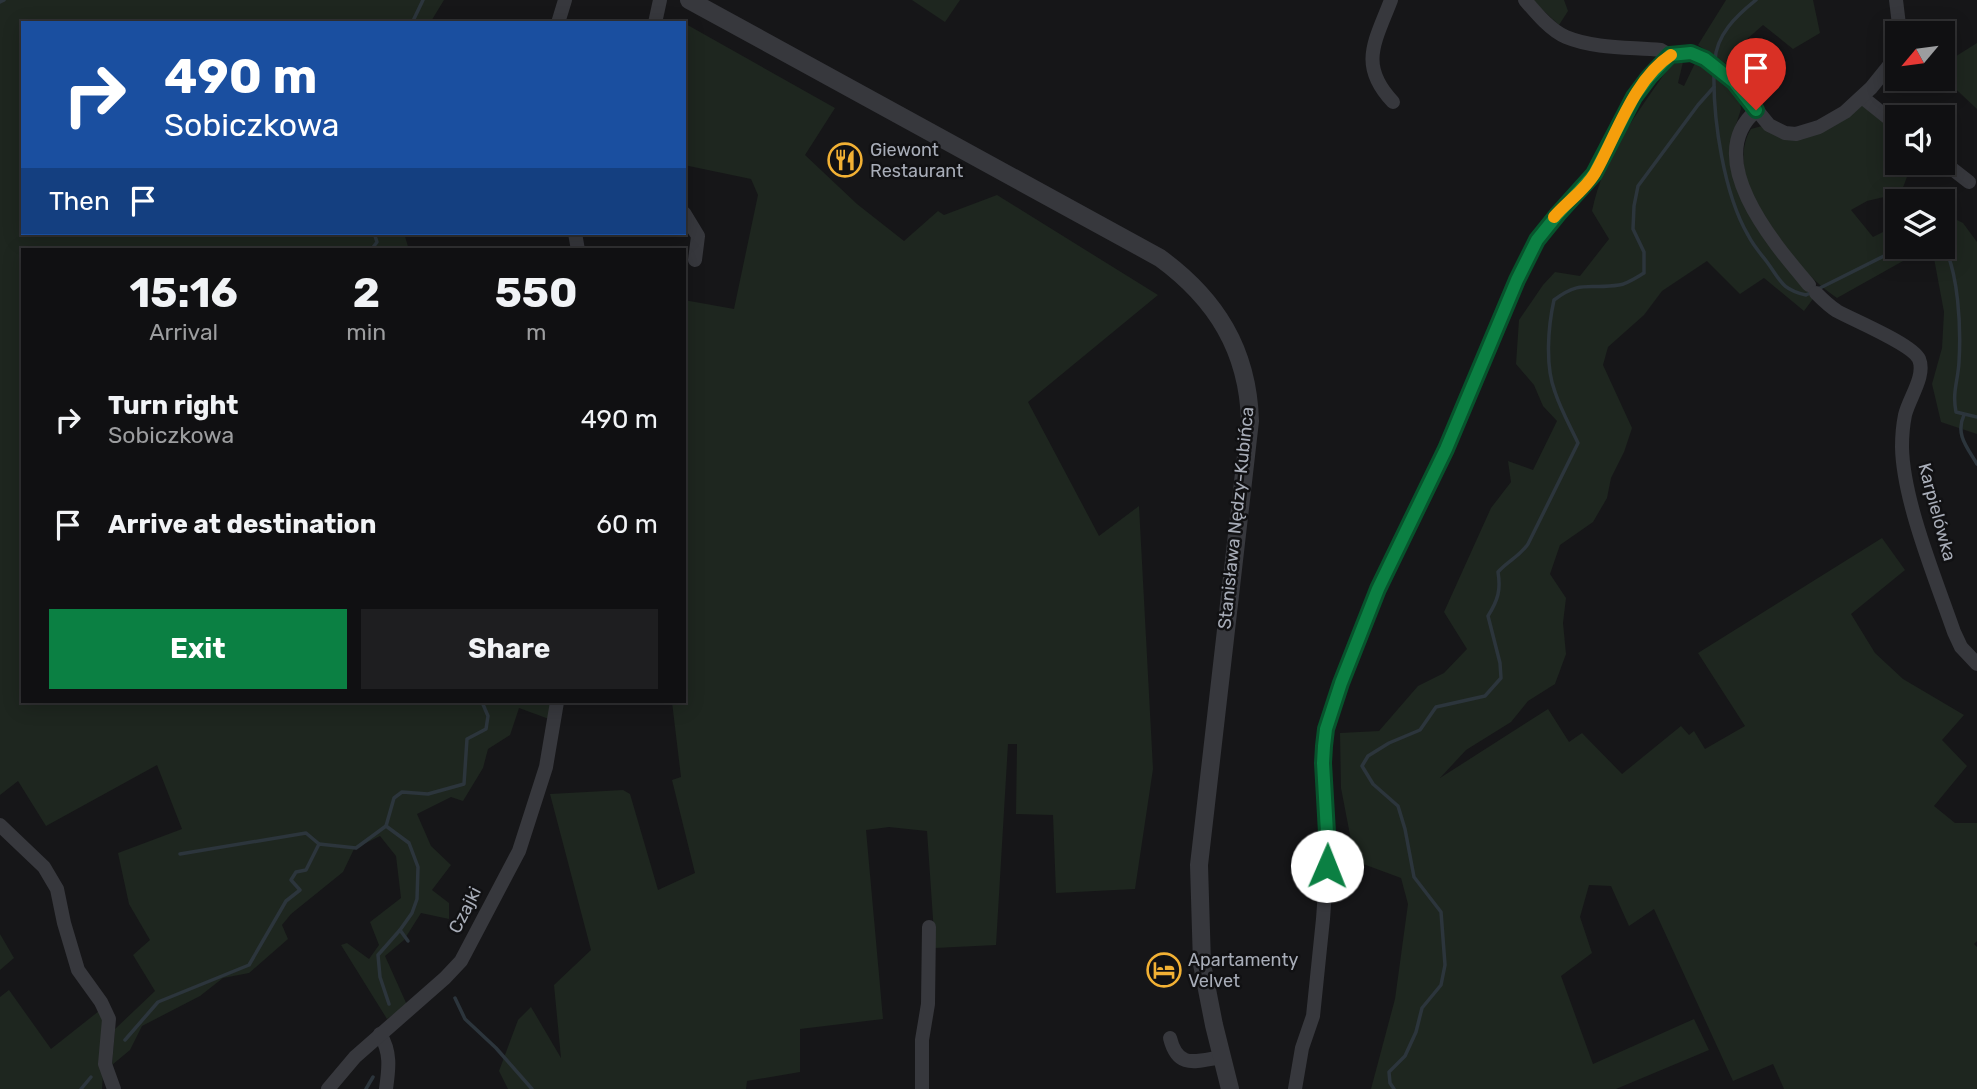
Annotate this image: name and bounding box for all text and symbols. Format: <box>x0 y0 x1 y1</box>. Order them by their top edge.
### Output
north arrow <box>1885 21 1955 91</box>
map controls <box>1885 21 1955 259</box>
pin <box>1726 38 1786 110</box>
text: 490 m <box>164 47 317 105</box>
icon: right <box>49 49 140 140</box>
icon: arrive <box>1737 49 1775 87</box>
button: sound <box>1885 105 1955 175</box>
text: Sobiczkowa <box>164 106 340 144</box>
place label: Giewont Restaurant <box>870 139 963 182</box>
restaurant icon: Giewont Restaurant <box>826 141 864 179</box>
icon: arrive <box>124 182 162 220</box>
text: Then <box>49 186 110 217</box>
button: layers <box>1885 189 1955 259</box>
text: 15:16 <box>129 268 238 318</box>
text: 2 <box>353 268 380 318</box>
text: 550 <box>495 268 578 318</box>
text: Arrival <box>149 318 218 346</box>
text: min <box>346 318 386 346</box>
text: m <box>526 318 546 346</box>
text: Turn right <box>108 390 238 421</box>
icon: right <box>49 401 87 439</box>
text: 490 m <box>581 404 658 435</box>
street label: Stanisława Nędzy-Kubińca <box>1213 406 1259 630</box>
text: Sobiczkowa <box>108 421 234 449</box>
street label: Karpielówka <box>1913 461 1961 563</box>
icon: arrive <box>49 506 87 544</box>
text: Arrive at destination <box>108 509 376 540</box>
text: 60 m <box>596 509 658 540</box>
button: Exit <box>49 609 347 689</box>
button: Share <box>361 609 658 689</box>
position arrow <box>1290 829 1364 903</box>
street label: Czajki <box>444 883 486 937</box>
place label: Apartamenty Velvet <box>1188 949 1298 992</box>
hotel icon: Apartamenty Velvet <box>1145 951 1183 989</box>

